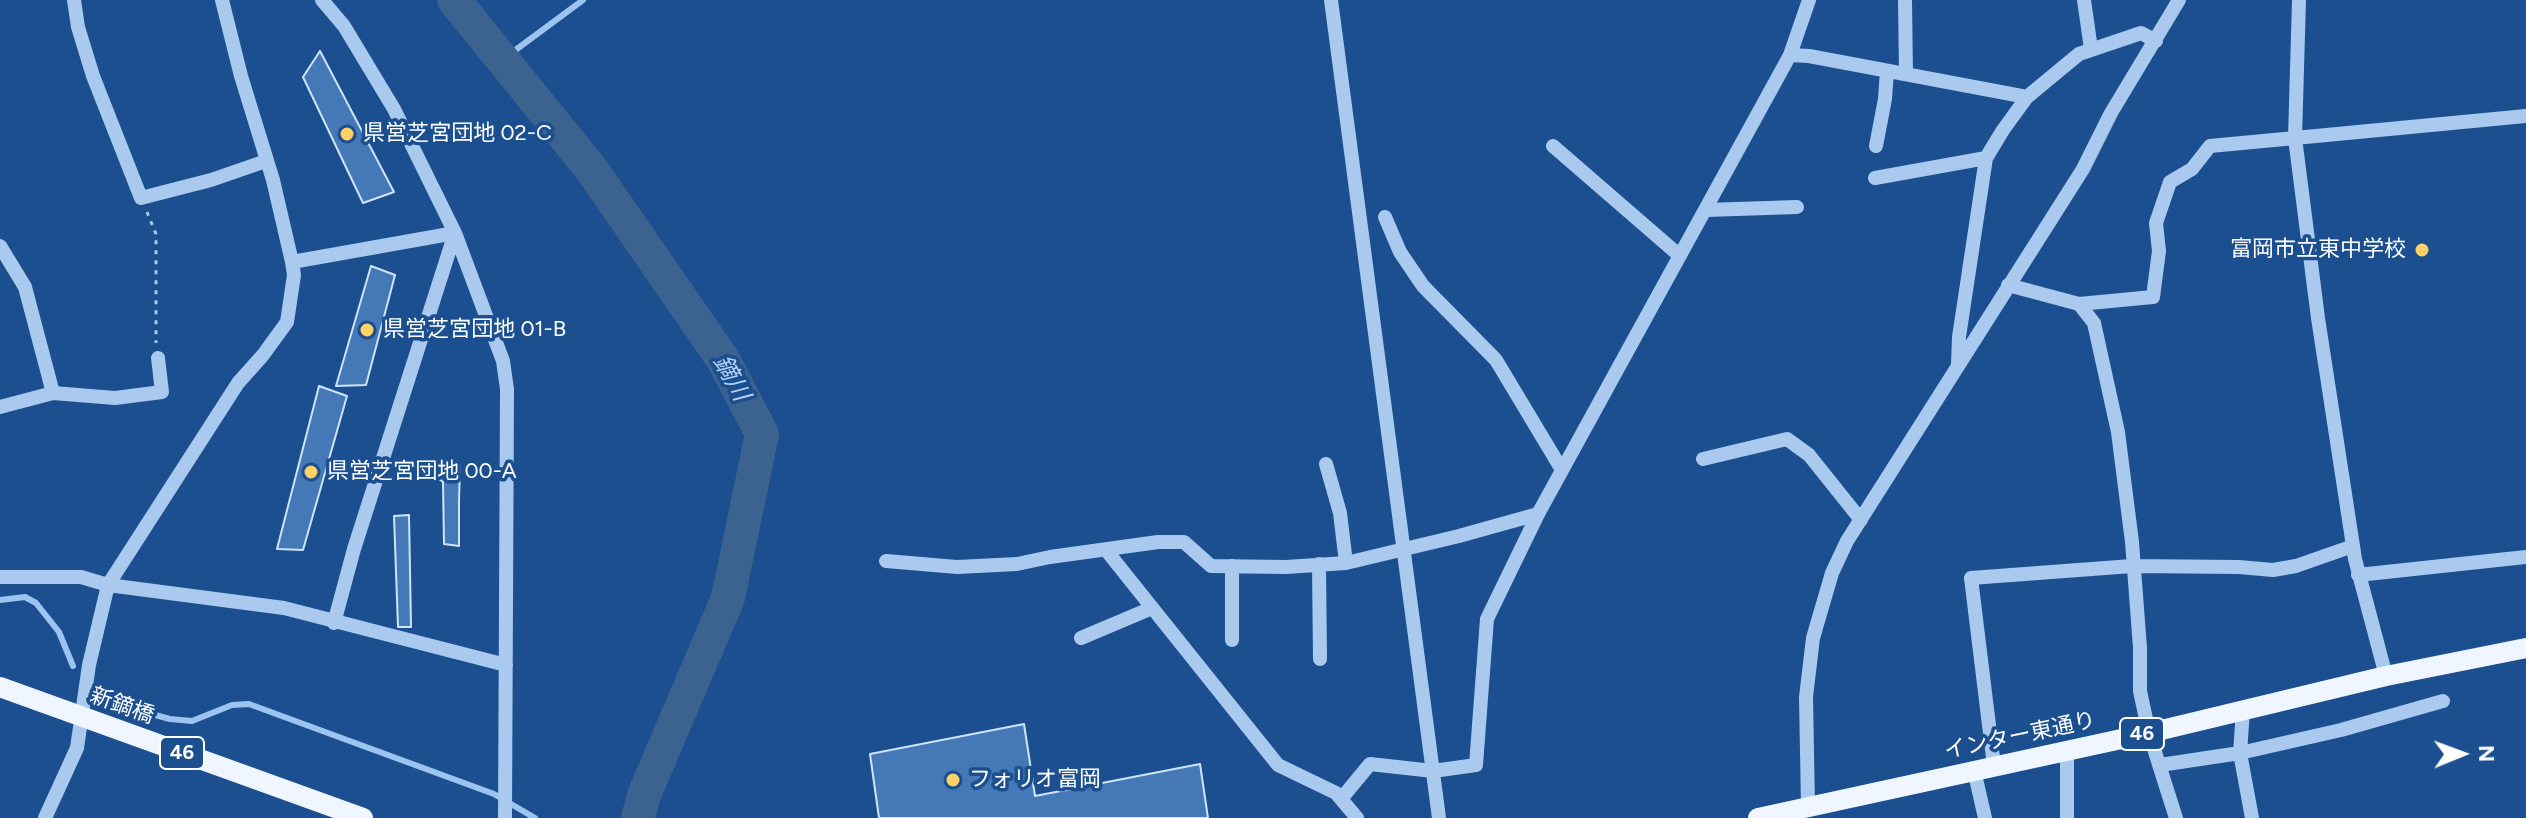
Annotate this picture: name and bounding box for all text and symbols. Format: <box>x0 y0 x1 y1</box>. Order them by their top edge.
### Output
place label: 県営芝宮団地 02-C <box>363 121 552 147</box>
marker: 県営芝宮団地 02-C <box>338 125 356 143</box>
place label: 富岡市立東中学校 <box>2230 237 2406 263</box>
marker: 富岡市立東中学校 <box>2413 241 2431 259</box>
place label: 県営芝宮団地 01-B <box>383 317 566 343</box>
marker: 県営芝宮団地 01-B <box>358 321 376 339</box>
water label: 鏑川 <box>707 350 755 406</box>
place label: 県営芝宮団地 00-A <box>327 459 517 485</box>
marker: 県営芝宮団地 00-A <box>302 463 320 481</box>
street label: 新鏑橋 <box>86 682 158 730</box>
street label: インター東通り <box>1942 707 2098 765</box>
north arrow <box>2422 714 2502 794</box>
road number: 46 <box>2120 718 2164 750</box>
road number: 46 <box>160 737 204 769</box>
text: N <box>2473 745 2500 762</box>
place label: フォリオ富岡 <box>969 767 1101 793</box>
marker: フォリオ富岡 <box>944 771 962 789</box>

